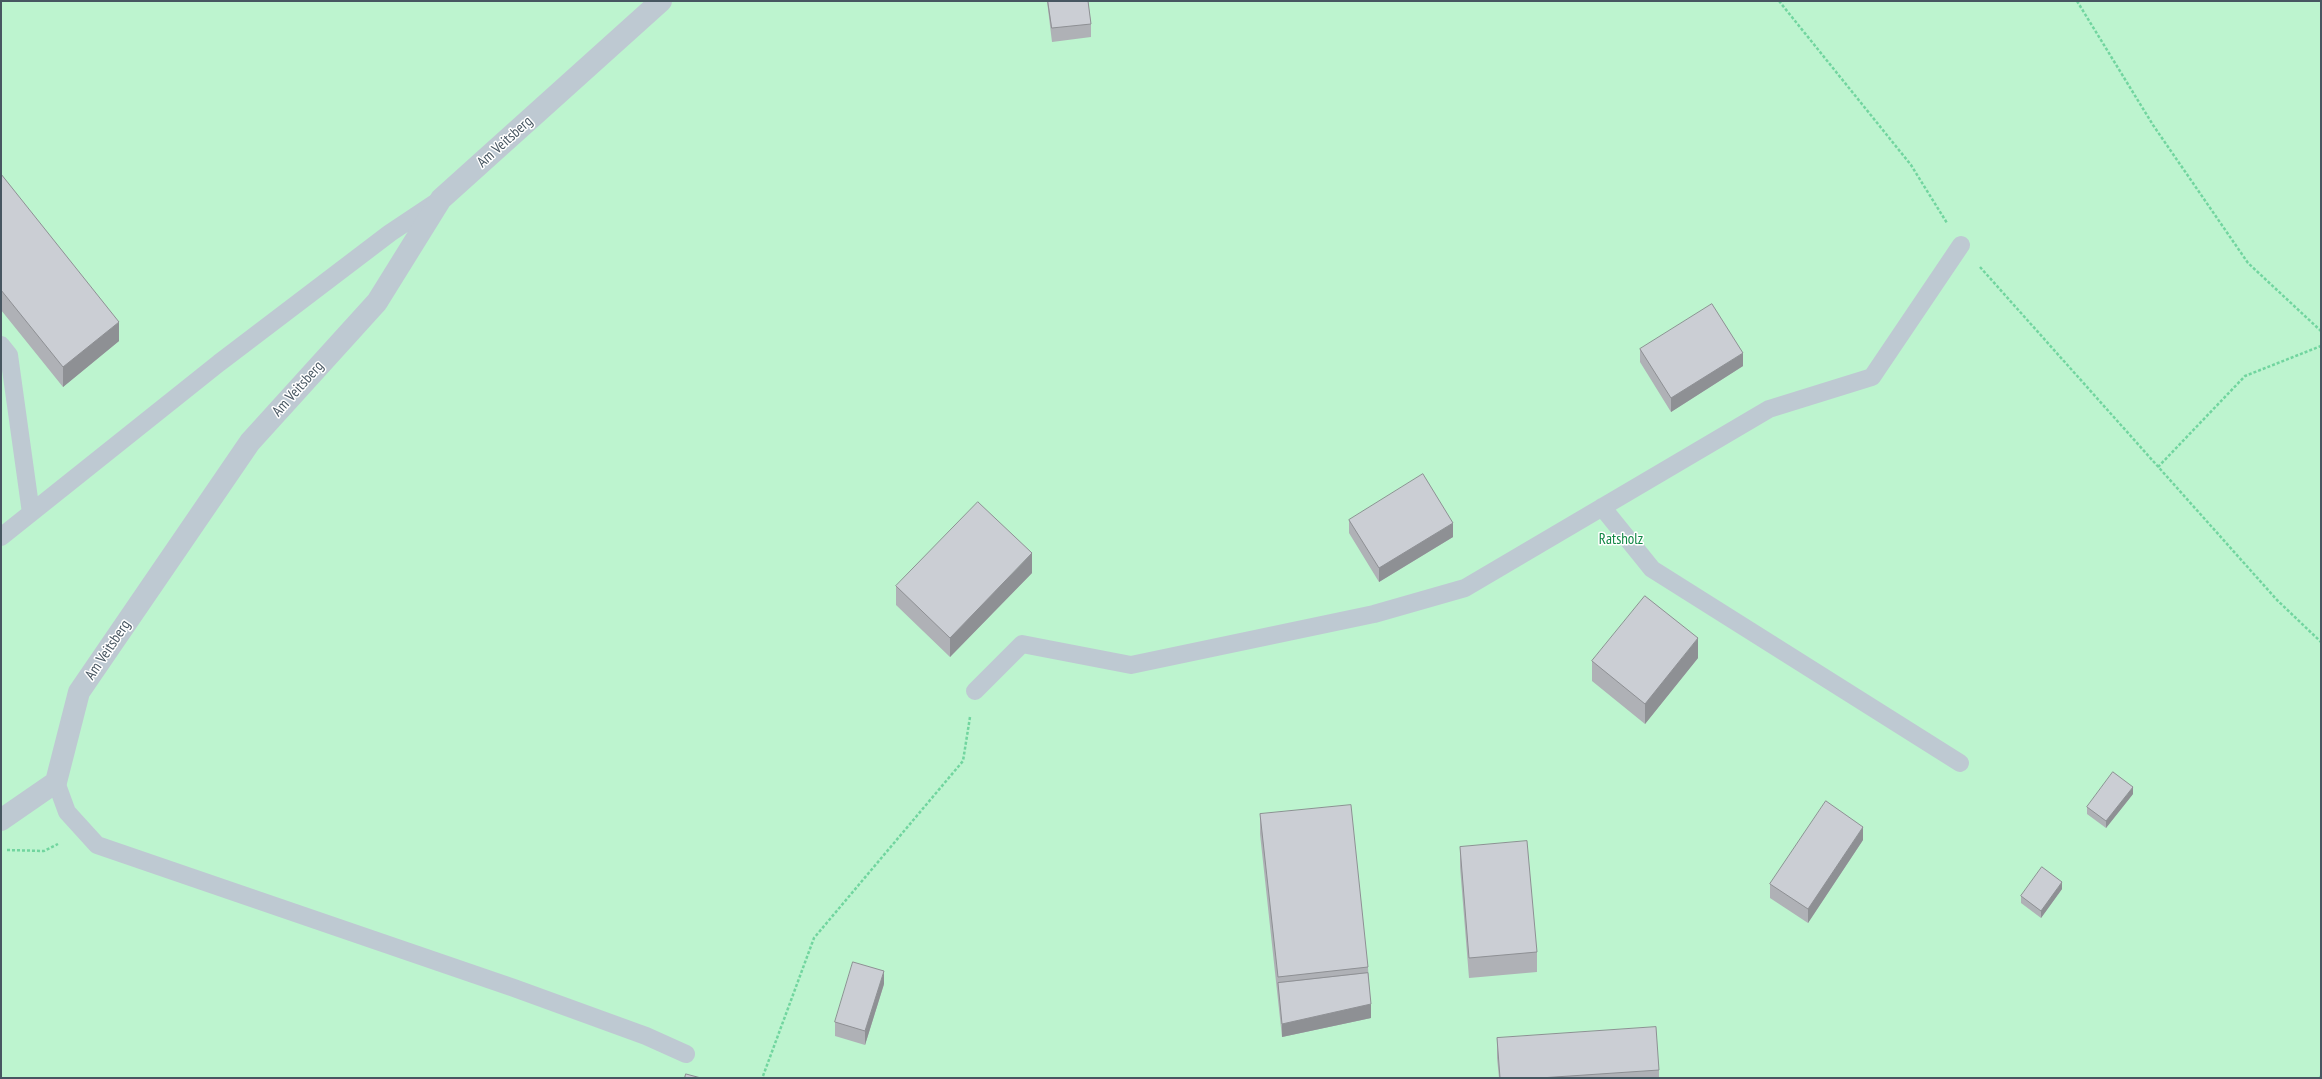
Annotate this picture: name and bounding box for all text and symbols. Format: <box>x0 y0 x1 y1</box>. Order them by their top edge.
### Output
street label: Am Veitsberg <box>474 112 536 172</box>
street label: Am Veitsberg <box>268 358 328 420</box>
park label: Ratsholz <box>1599 531 1643 549</box>
street label: Am Veitsberg <box>81 617 135 683</box>

